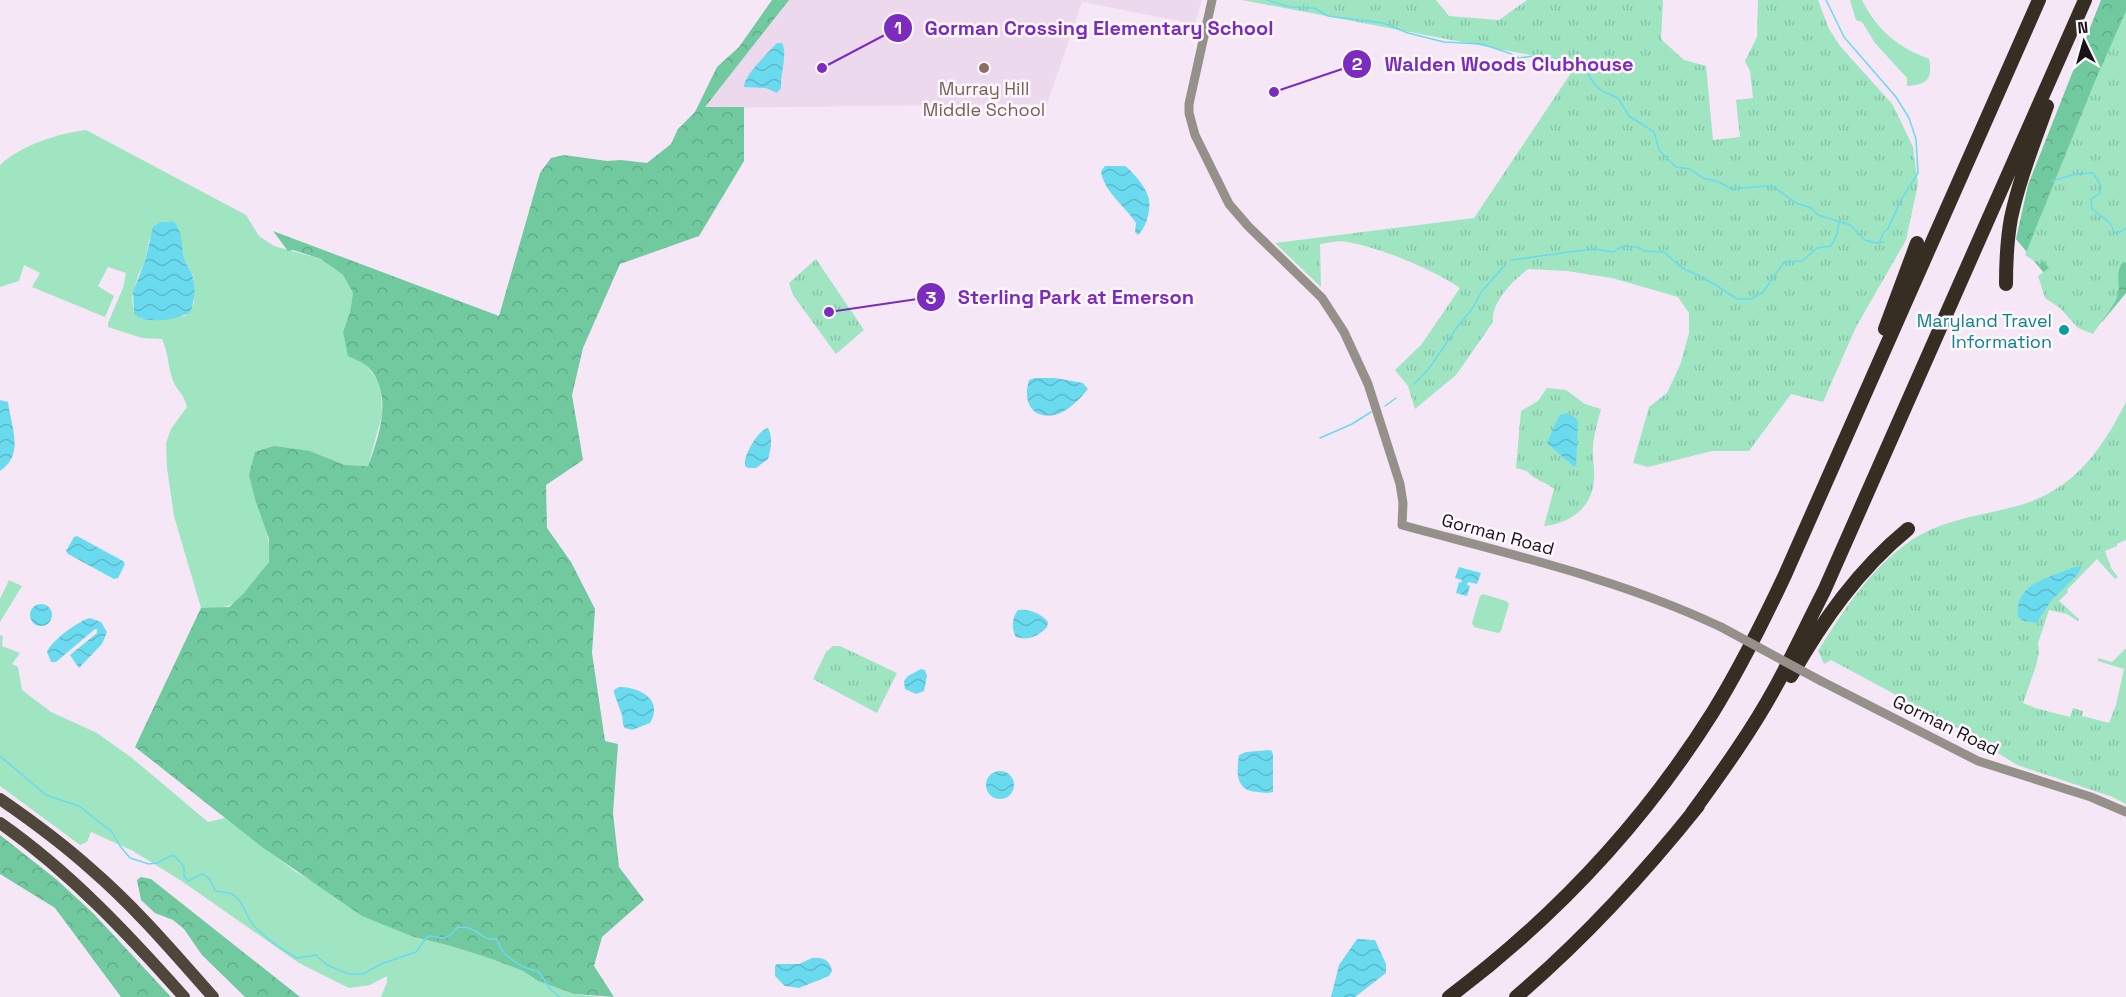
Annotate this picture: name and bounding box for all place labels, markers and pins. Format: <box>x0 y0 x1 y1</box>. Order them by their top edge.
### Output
callout: Gorman Crossing Elementary School <box>883 9 1286 47</box>
callout: Walden Woods Clubhouse <box>1342 45 1646 83</box>
marker: Murray Hill Middle School <box>977 61 991 75</box>
place label: Murray Hill Middle School <box>923 77 1045 121</box>
callout: Sterling Park at Emerson <box>916 278 1206 316</box>
place label: Maryland Travel Information <box>1917 309 2052 353</box>
marker: Maryland Travel Information <box>2057 323 2071 337</box>

